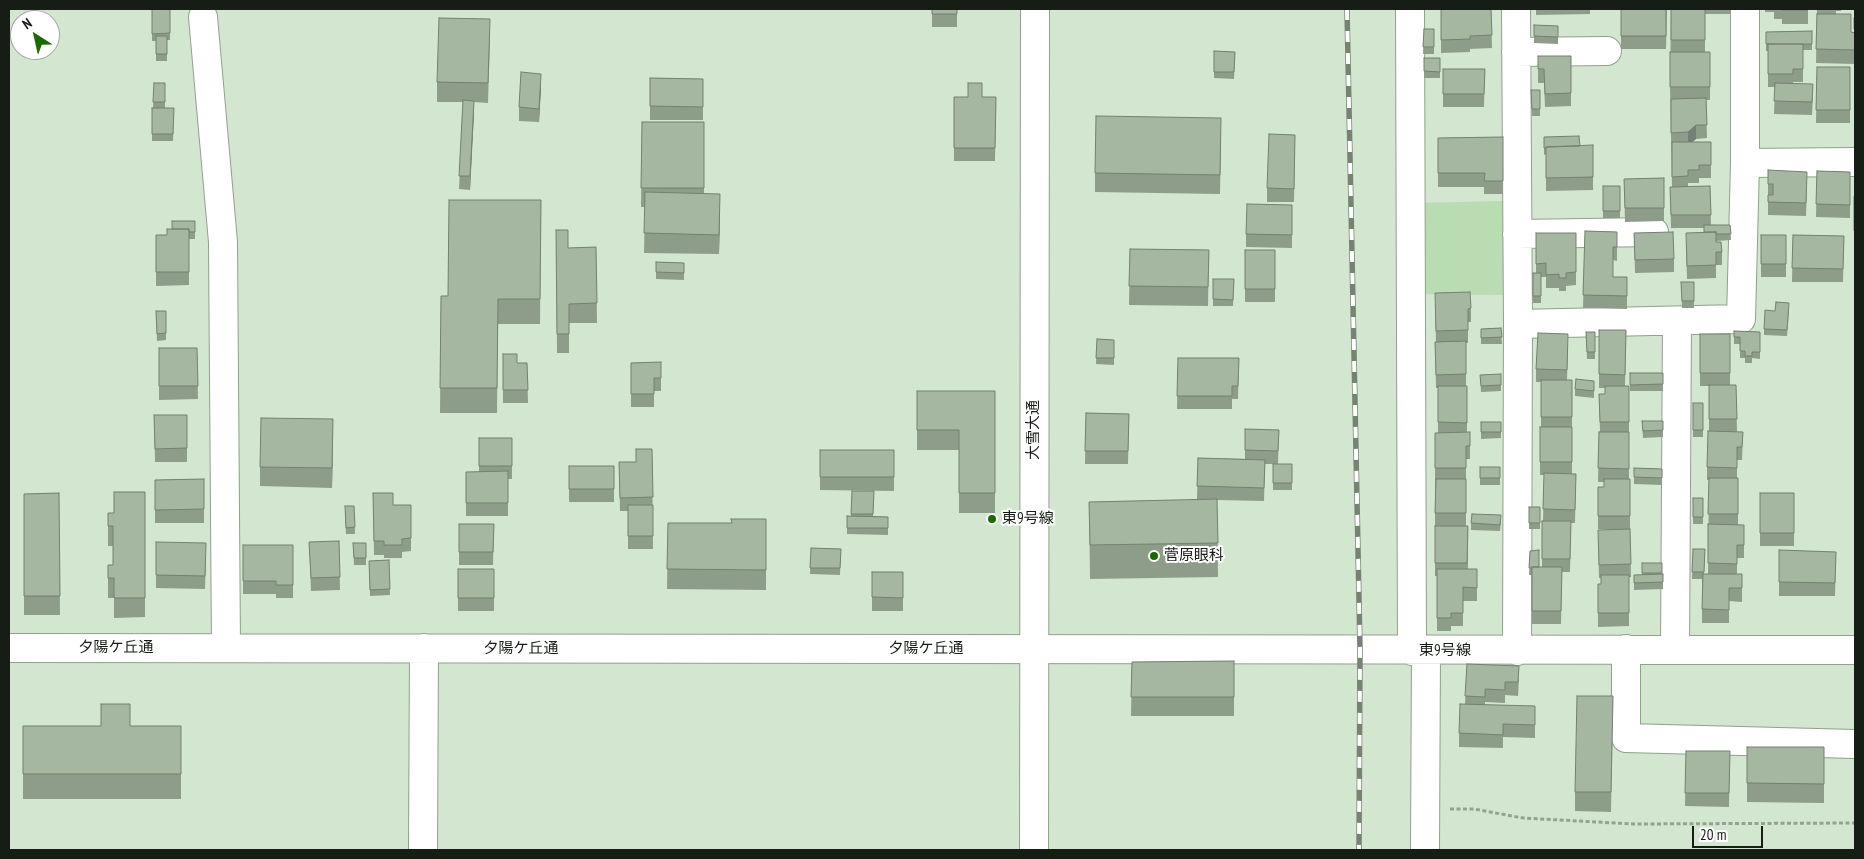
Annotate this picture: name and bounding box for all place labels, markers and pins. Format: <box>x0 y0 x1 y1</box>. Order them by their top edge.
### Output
place label: 東9号線 <box>1002 510 1054 528</box>
marker: 東9号線 <box>986 513 998 525</box>
place label: 菅原眼科 <box>1164 547 1224 565</box>
marker: 菅原眼科 <box>1148 550 1160 562</box>

